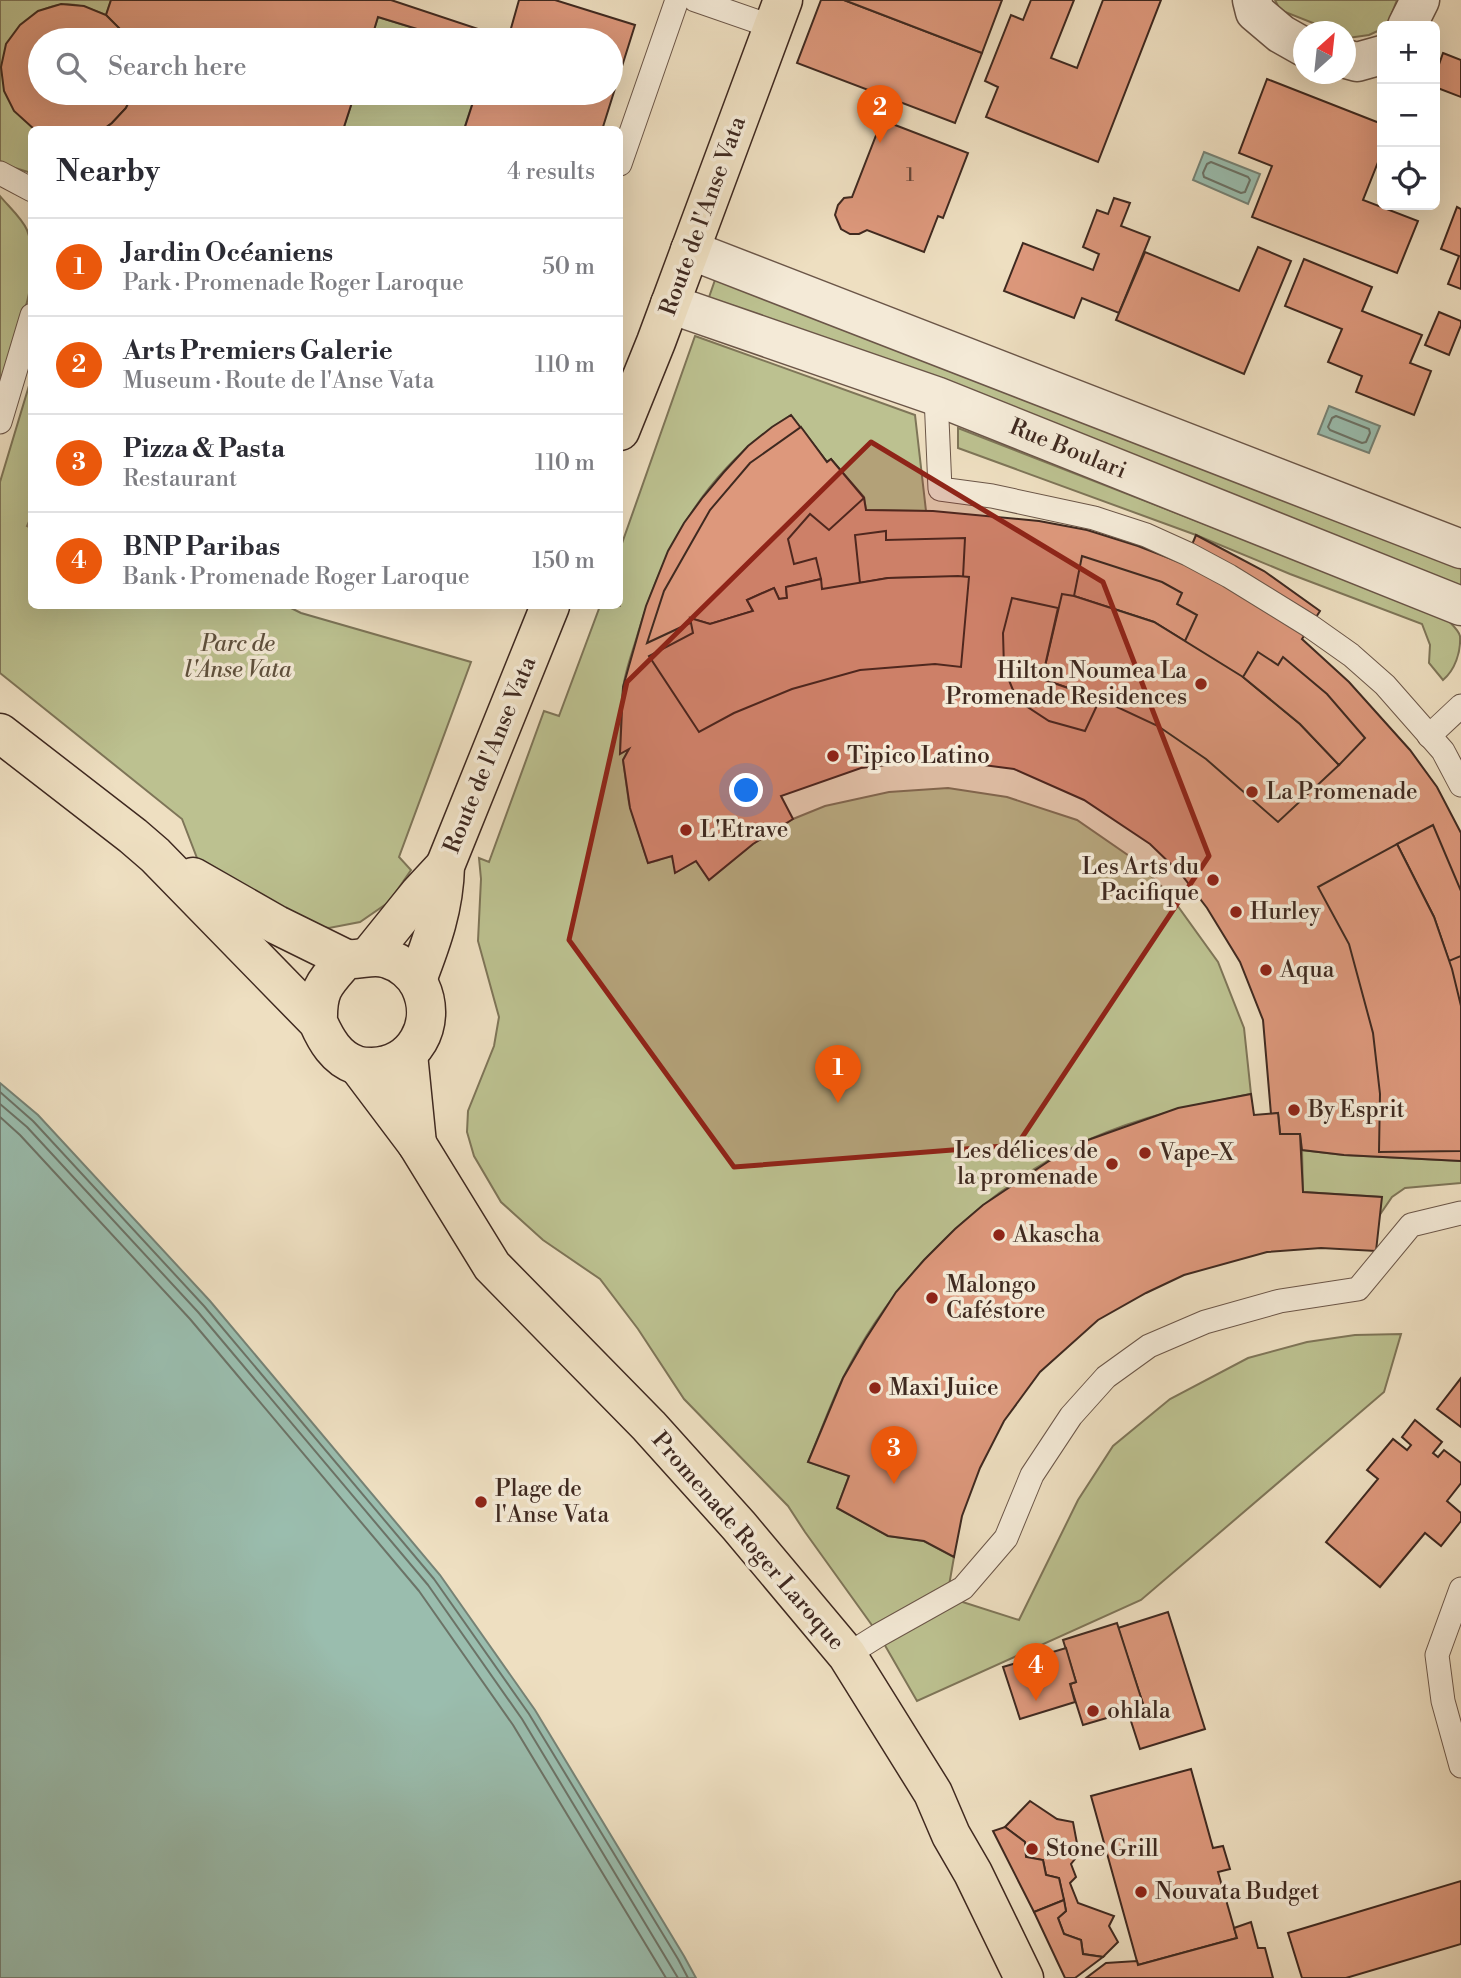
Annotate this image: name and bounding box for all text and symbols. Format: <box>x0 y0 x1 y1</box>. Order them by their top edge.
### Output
north arrow <box>1293 21 1356 84</box>
map controls <box>1377 21 1440 210</box>
button: + <box>1377 21 1440 84</box>
search box <box>28 28 623 105</box>
icon: search <box>52 48 90 86</box>
text: Search here <box>108 51 247 83</box>
button: − <box>1377 84 1440 147</box>
pin: 2 <box>857 85 903 143</box>
street label: Route de l'Anse Vata <box>654 112 752 319</box>
button: locate <box>1377 147 1440 210</box>
text: Nearby <box>56 153 160 191</box>
text: 4 results <box>507 158 595 186</box>
house number: 1 <box>906 163 914 187</box>
text: Jardin Océaniens <box>123 237 333 269</box>
text: 1 <box>73 253 85 281</box>
text: 50 m <box>542 253 595 281</box>
text: Park · Promenade Roger Laroque <box>123 269 464 297</box>
text: Arts Premiers Galerie <box>123 335 393 367</box>
text: 2 <box>72 351 86 379</box>
text: 110 m <box>535 351 595 379</box>
text: Museum · Route de l'Anse Vata <box>123 367 434 395</box>
street label: Rue Boulari <box>1005 413 1131 485</box>
text: Pizza & Pasta <box>123 433 285 465</box>
text: 3 <box>72 449 86 477</box>
text: 110 m <box>535 449 595 477</box>
text: Restaurant <box>123 465 237 493</box>
text: BNP Paribas <box>123 531 280 563</box>
text: 4 <box>71 547 87 575</box>
text: 150 m <box>532 547 595 575</box>
text: Bank · Promenade Roger Laroque <box>123 563 470 591</box>
park label: Parc de l'Anse Vata <box>185 630 292 684</box>
street label: Route de l'Anse Vata <box>438 652 542 857</box>
place label: Hilton Noumea La Promenade Residences <box>945 657 1187 711</box>
marker: Hilton Noumea La Promenade Residences <box>1193 676 1209 692</box>
place label: Tipico Latino <box>847 742 990 770</box>
marker: Tipico Latino <box>825 748 841 764</box>
your location <box>729 773 763 807</box>
place label: La Promenade <box>1266 778 1418 806</box>
marker: La Promenade <box>1244 784 1260 800</box>
place label: L'Etrave <box>700 816 788 844</box>
marker: L'Etrave <box>678 822 694 838</box>
place label: Les Arts du Pacifique <box>1082 853 1199 907</box>
marker: Les Arts du Pacifique <box>1205 872 1221 888</box>
place label: Hurley <box>1250 898 1321 926</box>
marker: Hurley <box>1228 904 1244 920</box>
place label: Aqua <box>1279 956 1335 984</box>
marker: Aqua <box>1258 962 1274 978</box>
pin: 1 <box>815 1045 861 1103</box>
place label: By Esprit <box>1307 1096 1405 1124</box>
marker: By Esprit <box>1286 1102 1302 1118</box>
place label: Les délices de la promenade <box>955 1137 1098 1191</box>
place label: Vape-X <box>1158 1139 1235 1167</box>
marker: Vape-X <box>1137 1145 1153 1161</box>
marker: Les délices de la promenade <box>1104 1156 1120 1172</box>
place label: Akascha <box>1012 1221 1100 1249</box>
marker: Akascha <box>991 1227 1007 1243</box>
place label: Malongo Caféstore <box>946 1271 1045 1325</box>
marker: Malongo Caféstore <box>924 1290 940 1306</box>
place label: Maxi Juice <box>889 1374 999 1402</box>
marker: Maxi Juice <box>867 1380 883 1396</box>
street label: Promenade Roger Laroque <box>646 1426 850 1656</box>
pin: 3 <box>871 1426 917 1484</box>
place label: Plage de l'Anse Vata <box>495 1475 610 1529</box>
marker: Plage de l'Anse Vata <box>473 1494 489 1510</box>
pin: 4 <box>1013 1643 1059 1701</box>
place label: ohlala <box>1107 1697 1171 1725</box>
marker: ohlala <box>1085 1703 1101 1719</box>
place label: Stone Grill <box>1046 1835 1159 1863</box>
marker: Stone Grill <box>1024 1841 1040 1857</box>
place label: Nouvata Budget <box>1155 1878 1320 1906</box>
marker: Nouvata Budget <box>1133 1884 1149 1900</box>

